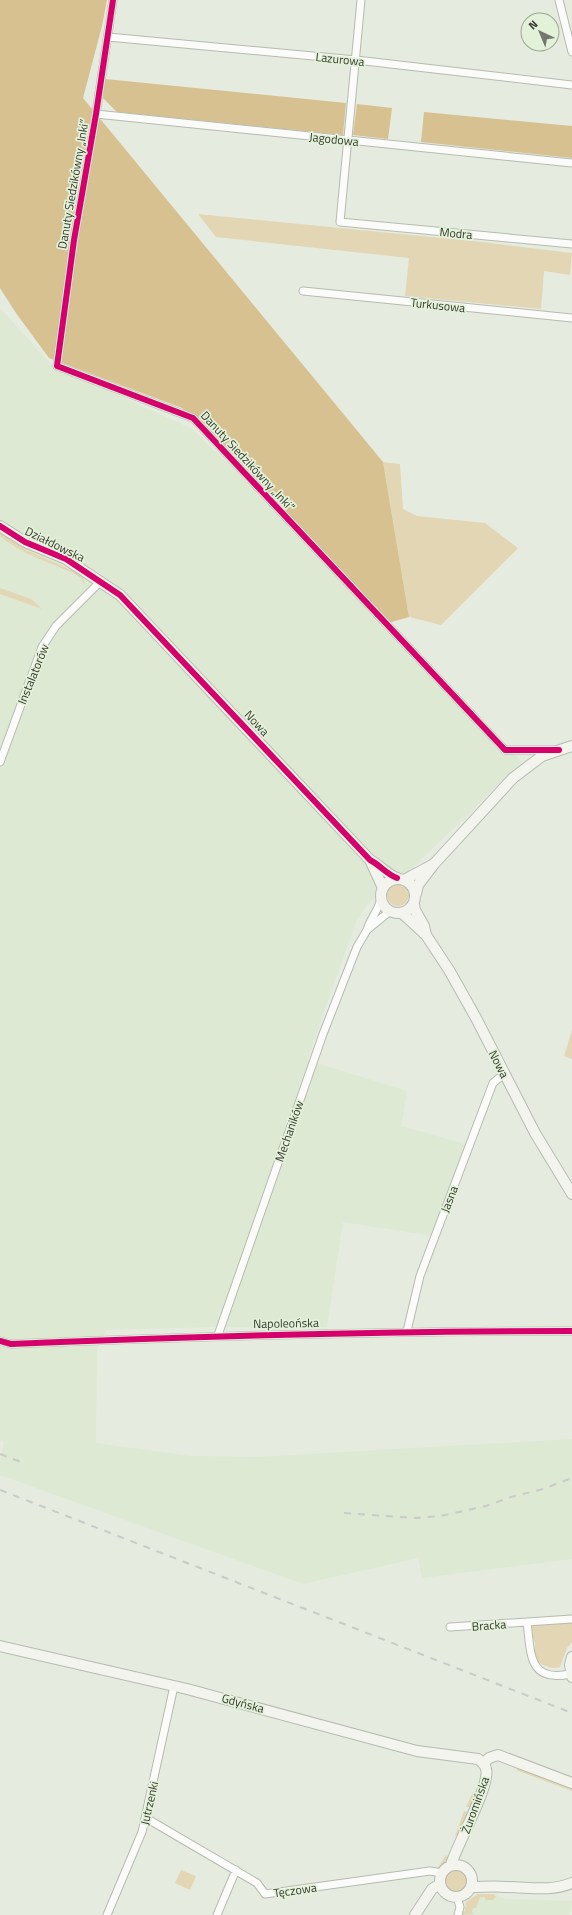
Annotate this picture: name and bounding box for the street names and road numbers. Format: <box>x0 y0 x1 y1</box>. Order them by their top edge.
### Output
street label: Lazurowa <box>315 47 365 71</box>
street label: Danuty Siedzikówny „Inki” <box>52 117 94 250</box>
street label: Jagodowa <box>308 127 360 151</box>
street label: Modra <box>439 222 473 244</box>
street label: Turkusowa <box>410 293 466 317</box>
street label: Danuty Siedzikówny „Inki” <box>196 407 300 516</box>
street label: Działdowska <box>22 521 88 567</box>
street label: Instalatorów <box>12 641 54 707</box>
street label: Nowa <box>240 706 274 740</box>
street label: Nowa <box>484 1047 514 1081</box>
street label: Mechaników <box>270 1098 308 1164</box>
street label: Jasna <box>435 1183 463 1215</box>
street label: Napoleońska <box>253 1313 319 1333</box>
street label: Bracka <box>471 1614 507 1636</box>
street label: Gdyńska <box>220 1688 266 1718</box>
street label: Żuromińska <box>456 1774 494 1836</box>
street label: Jutrzenki <box>135 1779 163 1827</box>
street label: Tęczowa <box>272 1878 318 1902</box>

